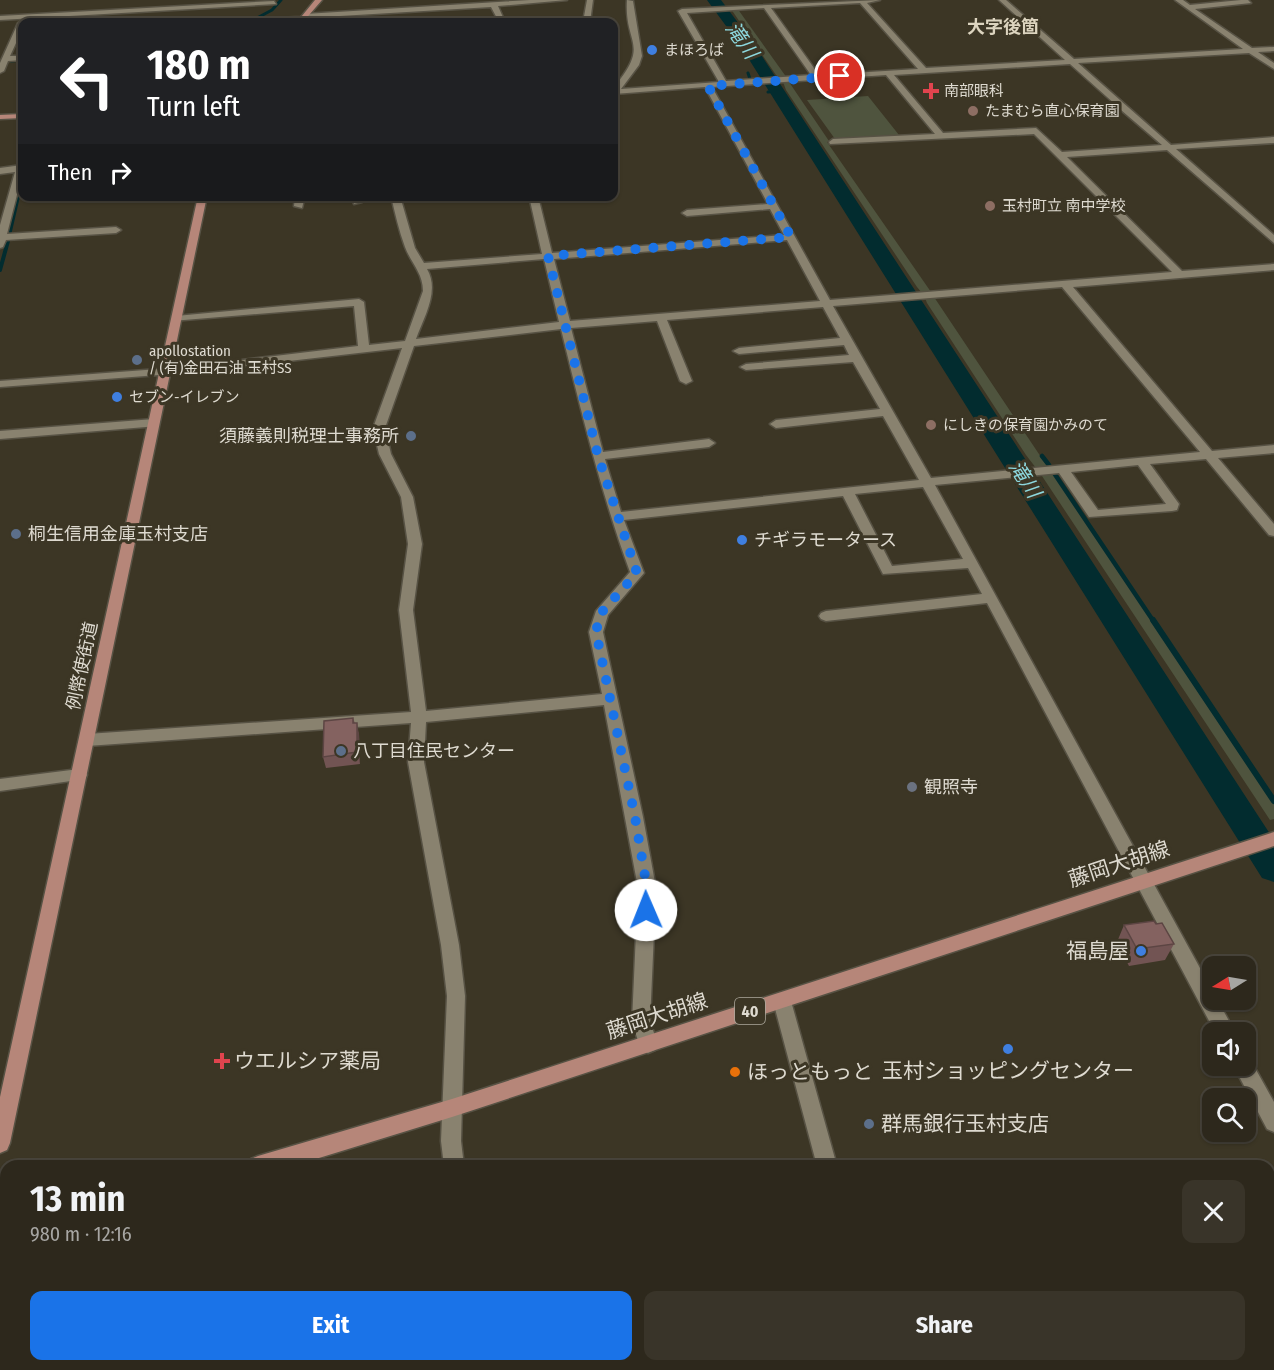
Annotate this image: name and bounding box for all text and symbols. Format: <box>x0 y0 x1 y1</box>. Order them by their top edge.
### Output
district label: 大字後箇 <box>967 16 1039 38</box>
water label: 滝川 <box>721 17 764 65</box>
text: 180 m <box>147 40 251 90</box>
place label: まほろば <box>664 41 724 59</box>
icon: left <box>48 42 126 120</box>
marker: まほろば <box>645 43 659 57</box>
pin <box>814 50 865 101</box>
icon: arrive <box>823 59 856 92</box>
marker: 南部眼科 <box>922 82 940 100</box>
place label: 南部眼科 <box>944 82 1004 100</box>
text: Turn left <box>147 91 240 123</box>
place label: たまむら直心保育園 <box>985 102 1120 120</box>
marker: たまむら直心保育園 <box>966 104 980 118</box>
icon: right <box>104 156 137 189</box>
text: Then <box>48 159 92 186</box>
place label: 玉村町立 南中学校 <box>1002 197 1126 215</box>
marker: 玉村町立 南中学校 <box>983 199 997 213</box>
place label: apollostation / (有)金田石油 玉村SS <box>149 342 292 377</box>
marker: apollostation / (有)金田石油 玉村SS <box>130 353 144 367</box>
place label: セブン-イレブン <box>129 388 240 406</box>
marker: セブン-イレブン <box>110 390 124 404</box>
place label: にしきの保育園かみのて <box>943 416 1108 434</box>
marker: にしきの保育園かみのて <box>924 418 938 432</box>
place label: 須藤義則税理士事務所 <box>219 425 399 447</box>
marker: 須藤義則税理士事務所 <box>404 429 418 443</box>
water label: 滝川 <box>1004 456 1047 504</box>
place label: 桐生信用金庫玉村支店 <box>28 523 208 545</box>
marker: 桐生信用金庫玉村支店 <box>9 527 23 541</box>
place label: チギラモータース <box>754 529 897 551</box>
marker: チギラモータース <box>735 533 749 547</box>
street label: 例幣使街道 <box>62 620 102 712</box>
place label: 八丁目住民センター <box>353 740 515 762</box>
marker: 八丁目住民センター <box>334 744 348 758</box>
place label: 観照寺 <box>924 776 978 798</box>
marker: 観照寺 <box>905 780 919 794</box>
street label: 藤岡大胡線 <box>1065 835 1173 893</box>
position arrow <box>614 878 678 942</box>
place label: 福島屋 <box>1066 938 1129 964</box>
marker: 福島屋 <box>1134 944 1148 958</box>
north arrow <box>1202 956 1256 1010</box>
map controls <box>1202 956 1256 1142</box>
street label: 藤岡大胡線 <box>603 987 711 1045</box>
road number: 40 <box>735 998 765 1024</box>
button: sound <box>1202 1022 1256 1076</box>
marker: 玉村ショッピングセンター <box>1001 1042 1015 1056</box>
place label: ウエルシア薬局 <box>234 1048 381 1074</box>
marker: ウエルシア薬局 <box>215 1054 229 1068</box>
place label: 玉村ショッピングセンター <box>882 1058 1134 1084</box>
place label: ほっともっと <box>747 1059 873 1085</box>
marker: ほっともっと <box>728 1065 742 1079</box>
button: search <box>1202 1088 1256 1142</box>
place label: 群馬銀行玉村支店 <box>881 1111 1049 1137</box>
marker: 群馬銀行玉村支店 <box>862 1117 876 1131</box>
text: 13 min <box>30 1177 125 1221</box>
button: close <box>1182 1180 1245 1243</box>
text: 980 m · 12:16 <box>30 1222 132 1246</box>
button: Exit <box>30 1291 632 1360</box>
button: Share <box>644 1291 1245 1360</box>

